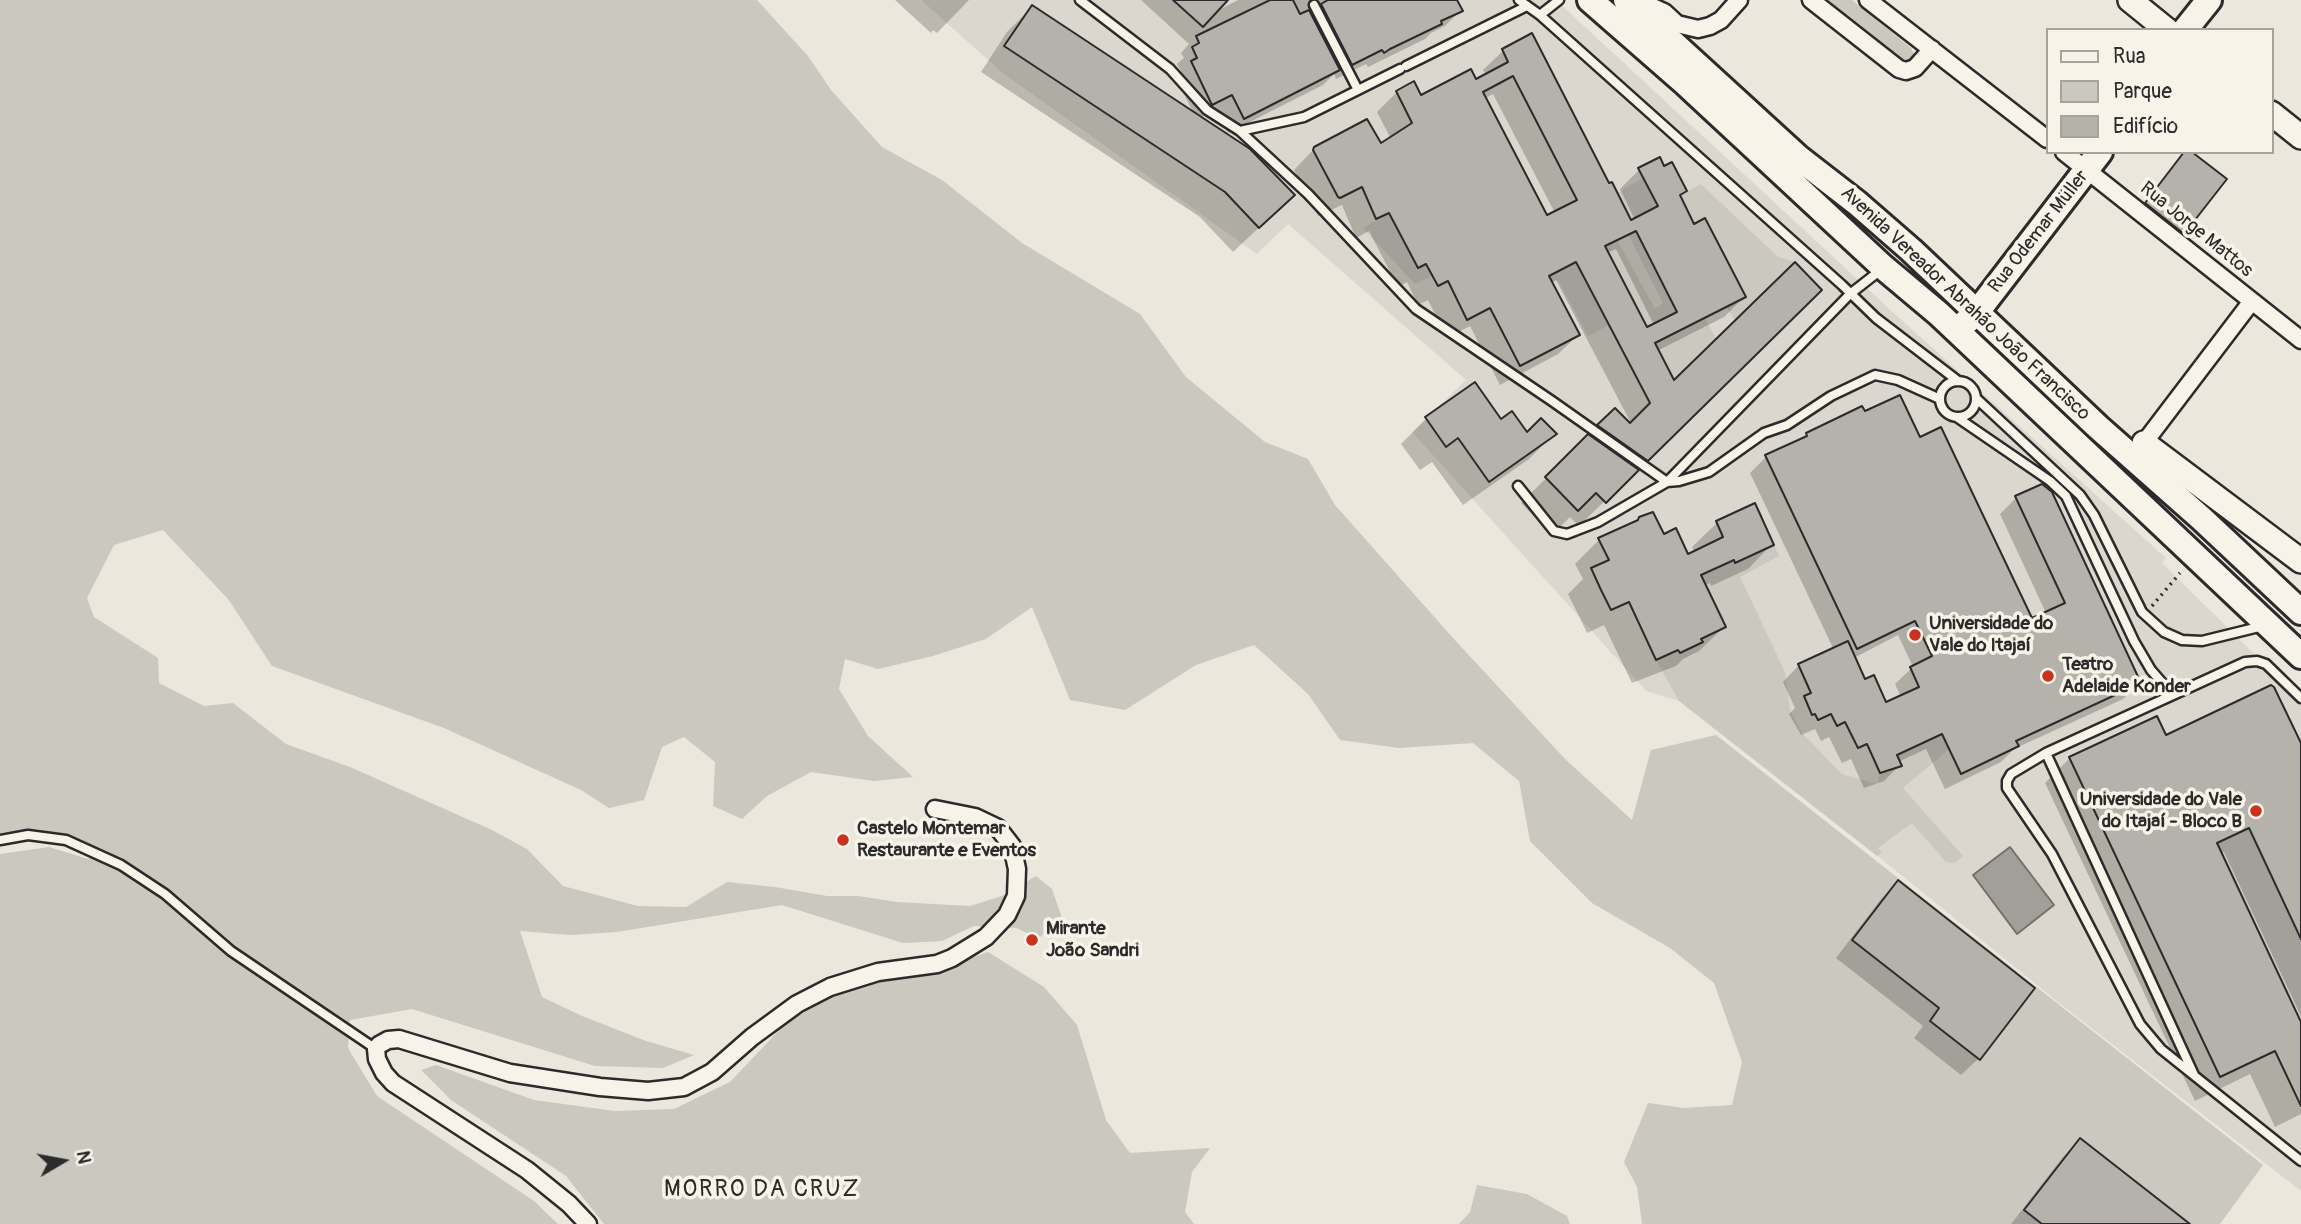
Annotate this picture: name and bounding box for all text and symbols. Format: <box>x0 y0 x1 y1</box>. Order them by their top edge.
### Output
legend <box>2046 28 2273 154</box>
text: Rua <box>2113 43 2146 70</box>
text: Parque <box>2113 78 2172 105</box>
text: Edifício <box>2113 113 2178 140</box>
street label: Rua Odemar Müller <box>1984 166 2094 298</box>
street label: Rua Jorge Mattos <box>2135 178 2257 282</box>
street label: Avenida Vereador Abrahão João Francisco <box>1835 182 2095 426</box>
place label: Universidade do Vale do Itajaí <box>1929 613 2053 657</box>
marker: Universidade do Vale do Itajaí <box>1907 627 1923 643</box>
place label: Teatro Adelaide Konder <box>2062 654 2191 698</box>
marker: Teatro Adelaide Konder <box>2040 668 2056 684</box>
place label: Universidade do Vale do Itajaí - Bloco B <box>2080 789 2242 833</box>
marker: Universidade do Vale do Itajaí - Bloco B <box>2248 803 2264 819</box>
place label: Castelo Montemar Restaurante e Eventos <box>857 818 1036 862</box>
marker: Castelo Montemar Restaurante e Eventos <box>835 832 851 848</box>
place label: Mirante João Sandri <box>1046 918 1139 962</box>
marker: Mirante João Sandri <box>1024 932 1040 948</box>
north arrow <box>28 1126 98 1196</box>
text: N <box>71 1149 97 1166</box>
district label: MORRO DA CRUZ <box>666 1176 858 1204</box>

